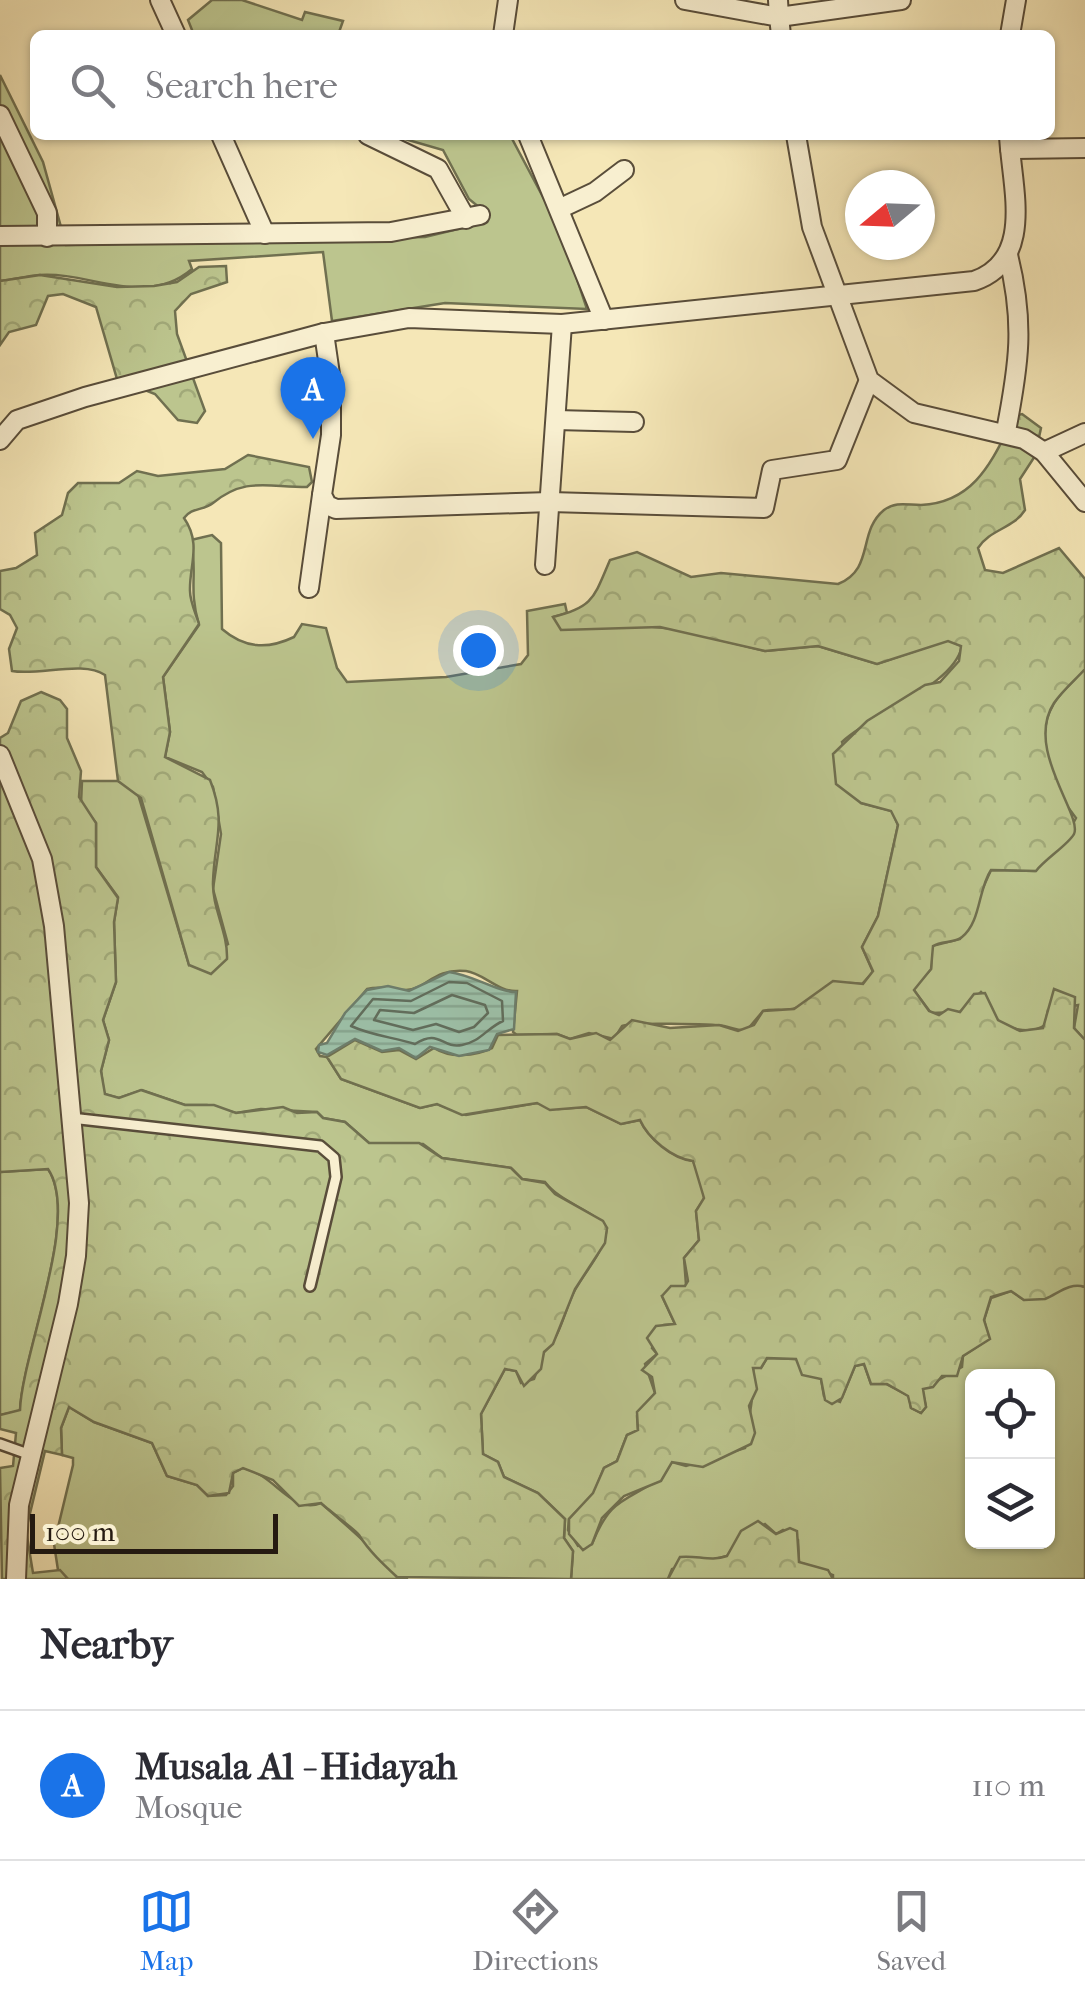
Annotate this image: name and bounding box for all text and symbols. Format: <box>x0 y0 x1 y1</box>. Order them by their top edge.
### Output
search box <box>30 30 1055 140</box>
icon: search <box>65 58 120 113</box>
text: Search here <box>145 63 338 108</box>
north arrow <box>845 170 935 260</box>
pin: A <box>280 356 346 439</box>
your location <box>453 625 504 676</box>
map controls <box>965 1369 1055 1549</box>
button: locate <box>965 1369 1055 1459</box>
button: layers <box>965 1459 1055 1549</box>
scale bar <box>30 1509 278 1554</box>
text: 100 m <box>45 1515 115 1548</box>
text: Nearby <box>40 1620 172 1669</box>
text: Musala Al - Hidayah <box>135 1744 457 1789</box>
text: A <box>62 1767 83 1804</box>
text: 110 m <box>971 1767 1045 1804</box>
text: Mosque <box>135 1789 242 1826</box>
tab: Map <box>139 1884 194 1977</box>
tab: Directions <box>472 1884 598 1977</box>
tab: Saved <box>876 1884 946 1977</box>

